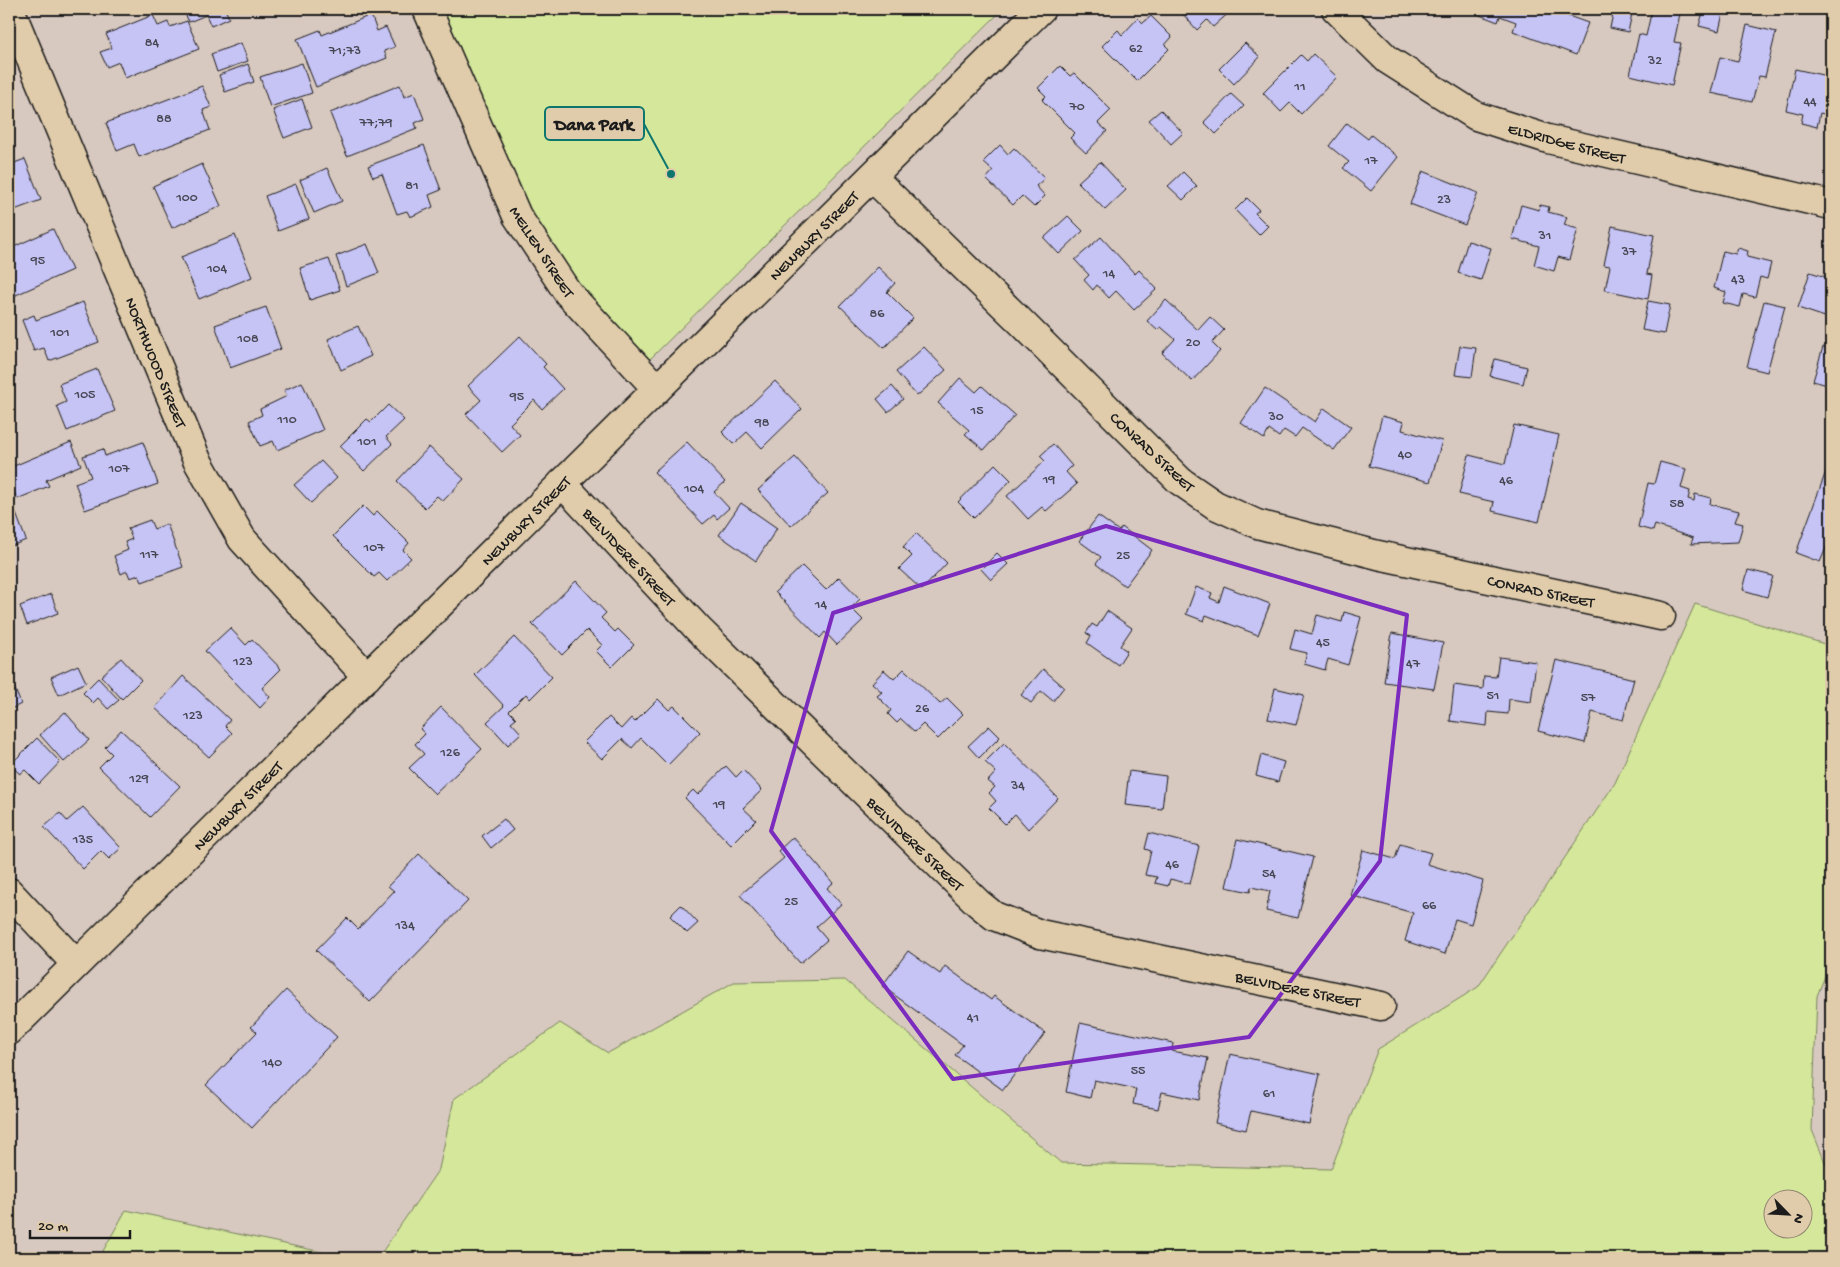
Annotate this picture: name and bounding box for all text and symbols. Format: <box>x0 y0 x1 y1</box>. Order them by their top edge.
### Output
house number: 84 <box>145 35 160 52</box>
house number: 62 <box>1129 41 1143 58</box>
house number: 71;73 <box>328 43 361 60</box>
house number: 32 <box>1647 53 1662 70</box>
house number: 11 <box>1293 79 1306 96</box>
house number: 44 <box>1803 94 1817 111</box>
house number: 70 <box>1068 99 1085 116</box>
callout: Dana Park <box>545 107 644 140</box>
house number: 88 <box>156 111 172 128</box>
house number: 77;79 <box>358 115 393 132</box>
text: Dana Park <box>553 116 635 137</box>
street label: ELDRIDGE STREET <box>1505 121 1628 170</box>
house number: 17 <box>1364 153 1378 170</box>
house number: 81 <box>405 178 419 195</box>
street label: NEWBURY STREET <box>767 188 865 286</box>
house number: 100 <box>175 190 198 207</box>
house number: 23 <box>1437 192 1451 209</box>
street label: MELLEN STREET <box>503 204 577 303</box>
house number: 31 <box>1538 228 1551 245</box>
house number: 37 <box>1621 244 1637 261</box>
house number: 95 <box>30 253 45 270</box>
house number: 104 <box>206 261 227 278</box>
house number: 14 <box>1102 266 1116 283</box>
house number: 43 <box>1731 272 1745 289</box>
street label: NORTHWOOD STREET <box>119 295 189 432</box>
house number: 86 <box>870 306 885 323</box>
house number: 101 <box>49 325 70 342</box>
house number: 108 <box>236 331 259 348</box>
house number: 20 <box>1186 335 1200 352</box>
house number: 105 <box>74 387 95 404</box>
house number: 95 <box>509 389 524 406</box>
house number: 15 <box>969 403 984 420</box>
street label: CONRAD STREET <box>1104 409 1198 498</box>
house number: 30 <box>1267 409 1284 426</box>
house number: 110 <box>276 412 297 429</box>
house number: 98 <box>754 415 770 432</box>
house number: 101 <box>356 434 377 451</box>
house number: 40 <box>1398 447 1412 464</box>
house number: 107 <box>108 461 130 478</box>
house number: 19 <box>1042 472 1055 489</box>
street label: NEWBURY STREET <box>479 473 577 571</box>
house number: 46 <box>1499 473 1514 490</box>
house number: 104 <box>683 481 704 498</box>
house number: 58 <box>1669 496 1685 513</box>
street label: BELVIDERE STREET <box>576 505 678 612</box>
house number: 107 <box>363 540 385 557</box>
house number: 117 <box>139 547 159 564</box>
house number: 25 <box>1116 548 1130 565</box>
street label: CONRAD STREET <box>1485 573 1596 614</box>
house number: 14 <box>814 597 828 614</box>
house number: 45 <box>1316 635 1330 652</box>
house number: 123 <box>232 654 253 671</box>
house number: 47 <box>1406 656 1421 673</box>
house number: 51 <box>1486 688 1500 705</box>
house number: 57 <box>1581 690 1596 707</box>
house number: 26 <box>915 701 930 718</box>
house number: 123 <box>182 708 203 725</box>
house number: 126 <box>439 745 461 762</box>
street label: NEWBURY STREET <box>191 758 289 856</box>
house number: 129 <box>128 771 149 788</box>
house number: 34 <box>1010 778 1025 795</box>
street label: BELVIDERE STREET <box>860 794 967 897</box>
house number: 19 <box>712 797 725 814</box>
house number: 135 <box>72 832 93 849</box>
house number: 46 <box>1165 857 1180 874</box>
house number: 54 <box>1262 866 1276 883</box>
house number: 25 <box>784 894 798 911</box>
house number: 66 <box>1422 898 1437 915</box>
house number: 134 <box>394 918 415 935</box>
street label: BELVIDERE STREET <box>1232 969 1362 1014</box>
house number: 41 <box>967 1010 979 1027</box>
house number: 140 <box>261 1055 282 1072</box>
house number: 55 <box>1131 1063 1145 1080</box>
house number: 61 <box>1263 1086 1275 1103</box>
north arrow <box>1762 1190 1812 1240</box>
scale bar <box>30 1207 130 1239</box>
text: N <box>1788 1211 1807 1226</box>
text: 20 m <box>38 1218 68 1236</box>

